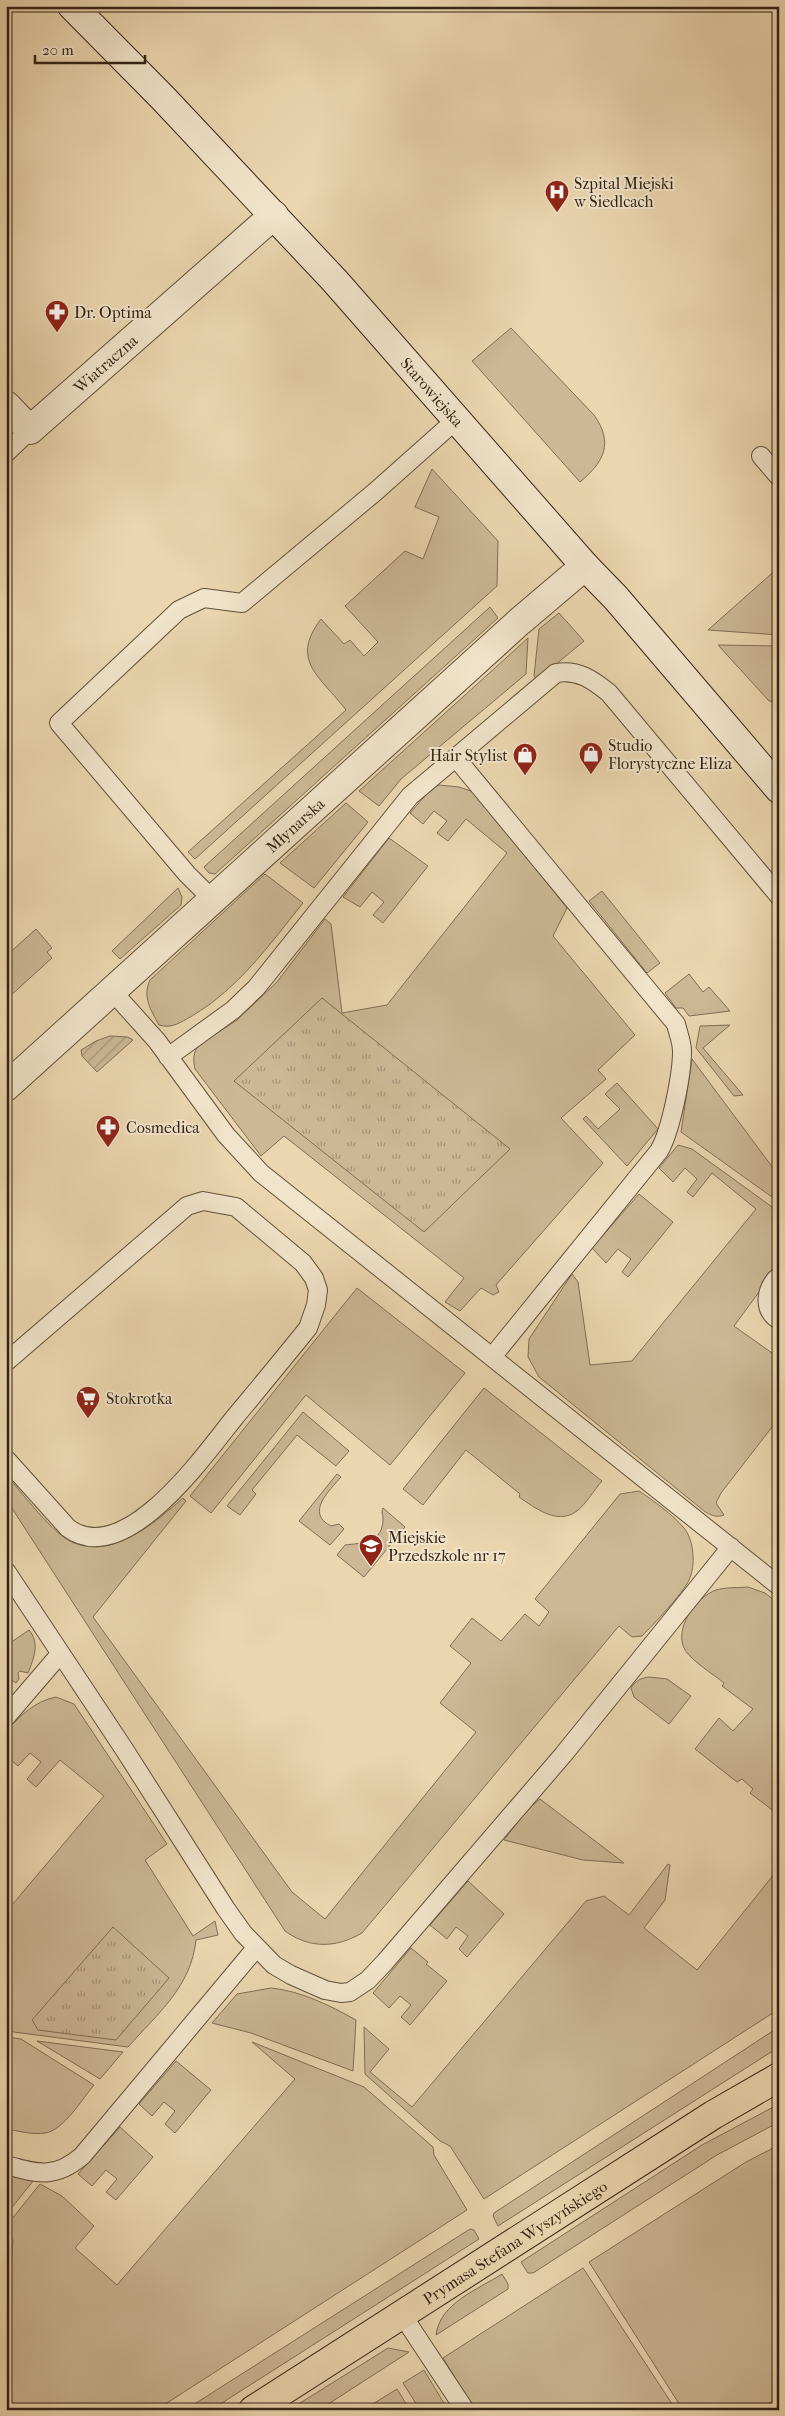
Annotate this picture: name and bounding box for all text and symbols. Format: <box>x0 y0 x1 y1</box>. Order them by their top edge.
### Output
scale bar <box>35 32 145 64</box>
text: 20 m <box>42 41 74 59</box>
place label: Szpital Miejski w Siedlcach <box>573 174 674 211</box>
hospital icon: Szpital Miejski w Siedlcach <box>544 179 570 213</box>
pharmacy icon: Dr. Optima <box>44 299 70 333</box>
place label: Dr. Optima <box>74 303 152 322</box>
street label: Wiatraczna <box>69 331 142 398</box>
street label: Starowiejska <box>396 354 468 431</box>
place label: Studio Florystyczne Eliza <box>608 736 733 773</box>
shop icon: Studio Florystyczne Eliza <box>578 741 604 775</box>
shop icon: Hair Stylist <box>512 742 538 776</box>
place label: Hair Stylist <box>430 746 508 765</box>
street label: Młynarska <box>262 794 329 857</box>
pharmacy icon: Cosmedica <box>95 1114 121 1148</box>
place label: Cosmedica <box>126 1118 200 1137</box>
supermarket icon: Stokrotka <box>75 1385 101 1419</box>
place label: Stokrotka <box>106 1389 173 1408</box>
place label: Miejskie Przedszkole nr 17 <box>388 1528 506 1565</box>
school or university icon: Miejskie Przedszkole nr 17 <box>358 1533 384 1567</box>
street label: Prymasa Stefana Wyszyńskiego <box>419 2177 611 2309</box>

